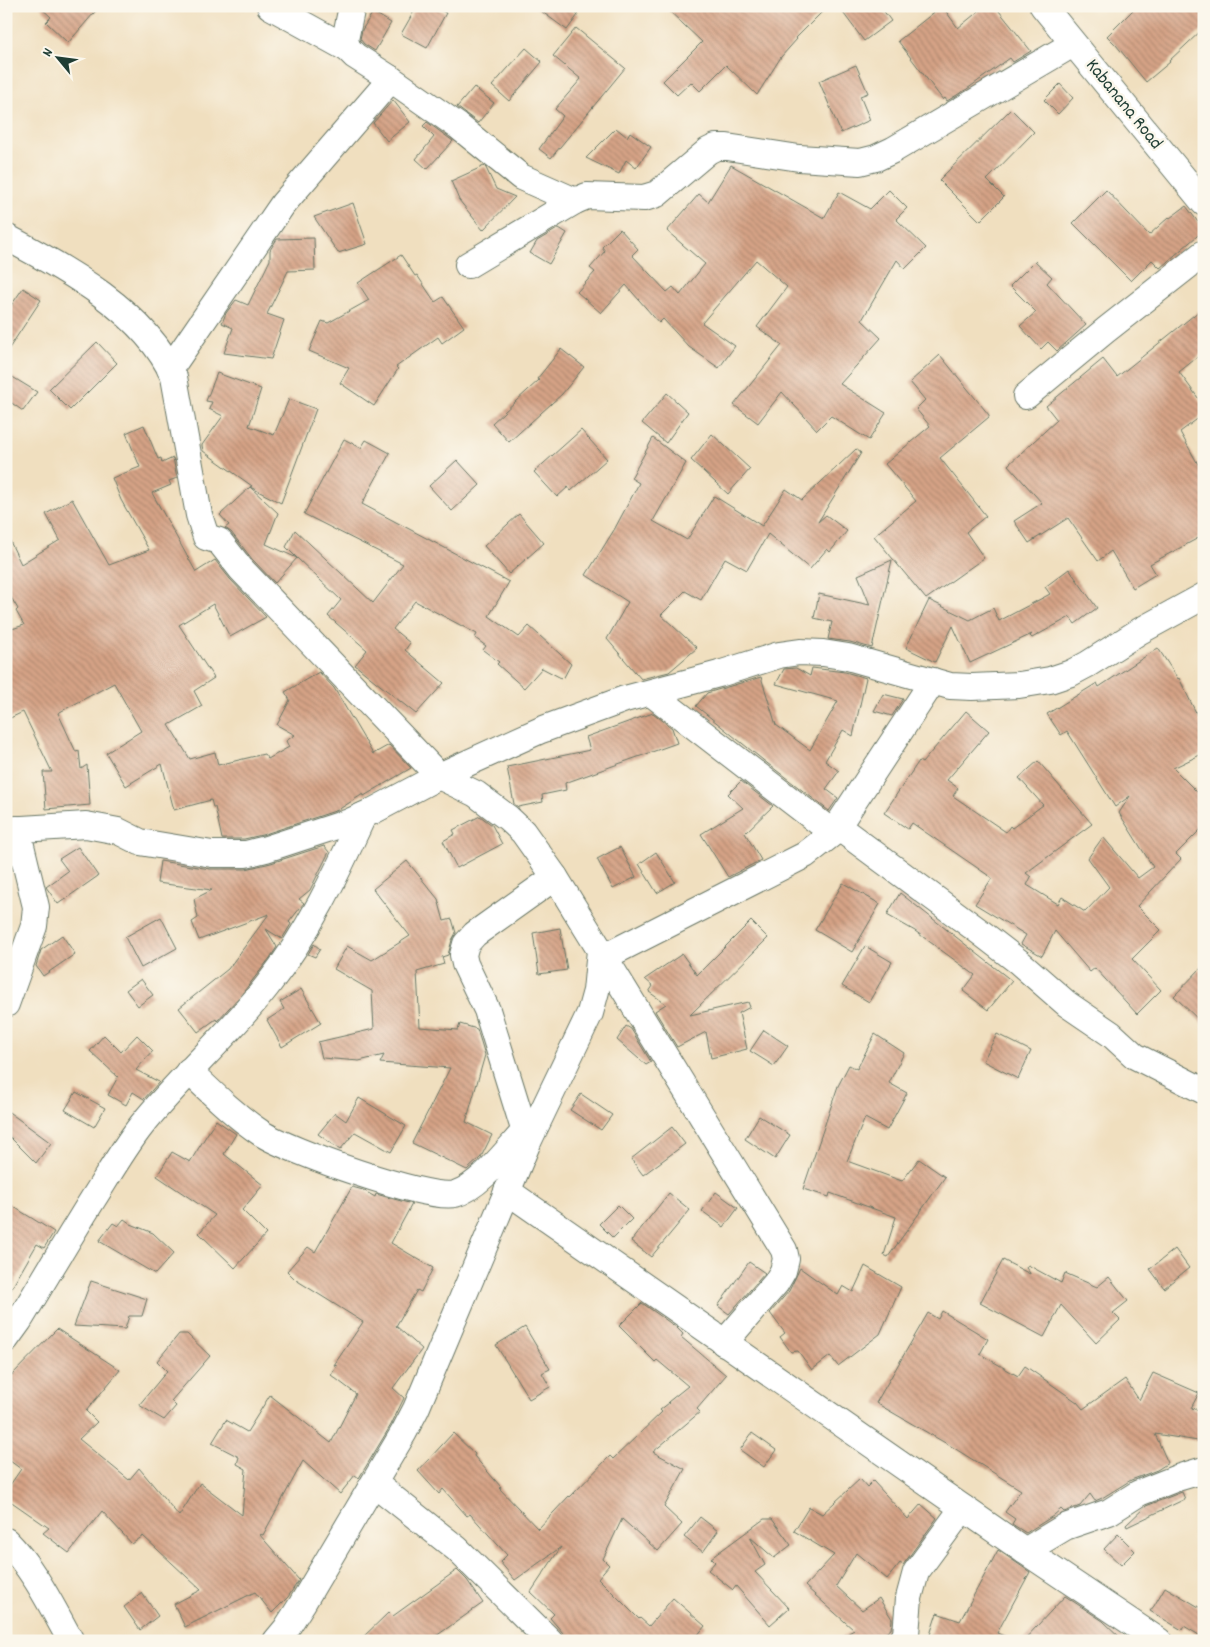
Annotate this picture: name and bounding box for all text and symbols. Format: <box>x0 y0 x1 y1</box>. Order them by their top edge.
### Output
north arrow <box>32 32 82 82</box>
text: N <box>38 45 59 61</box>
street label: Kabanana Road <box>1078 54 1168 156</box>

